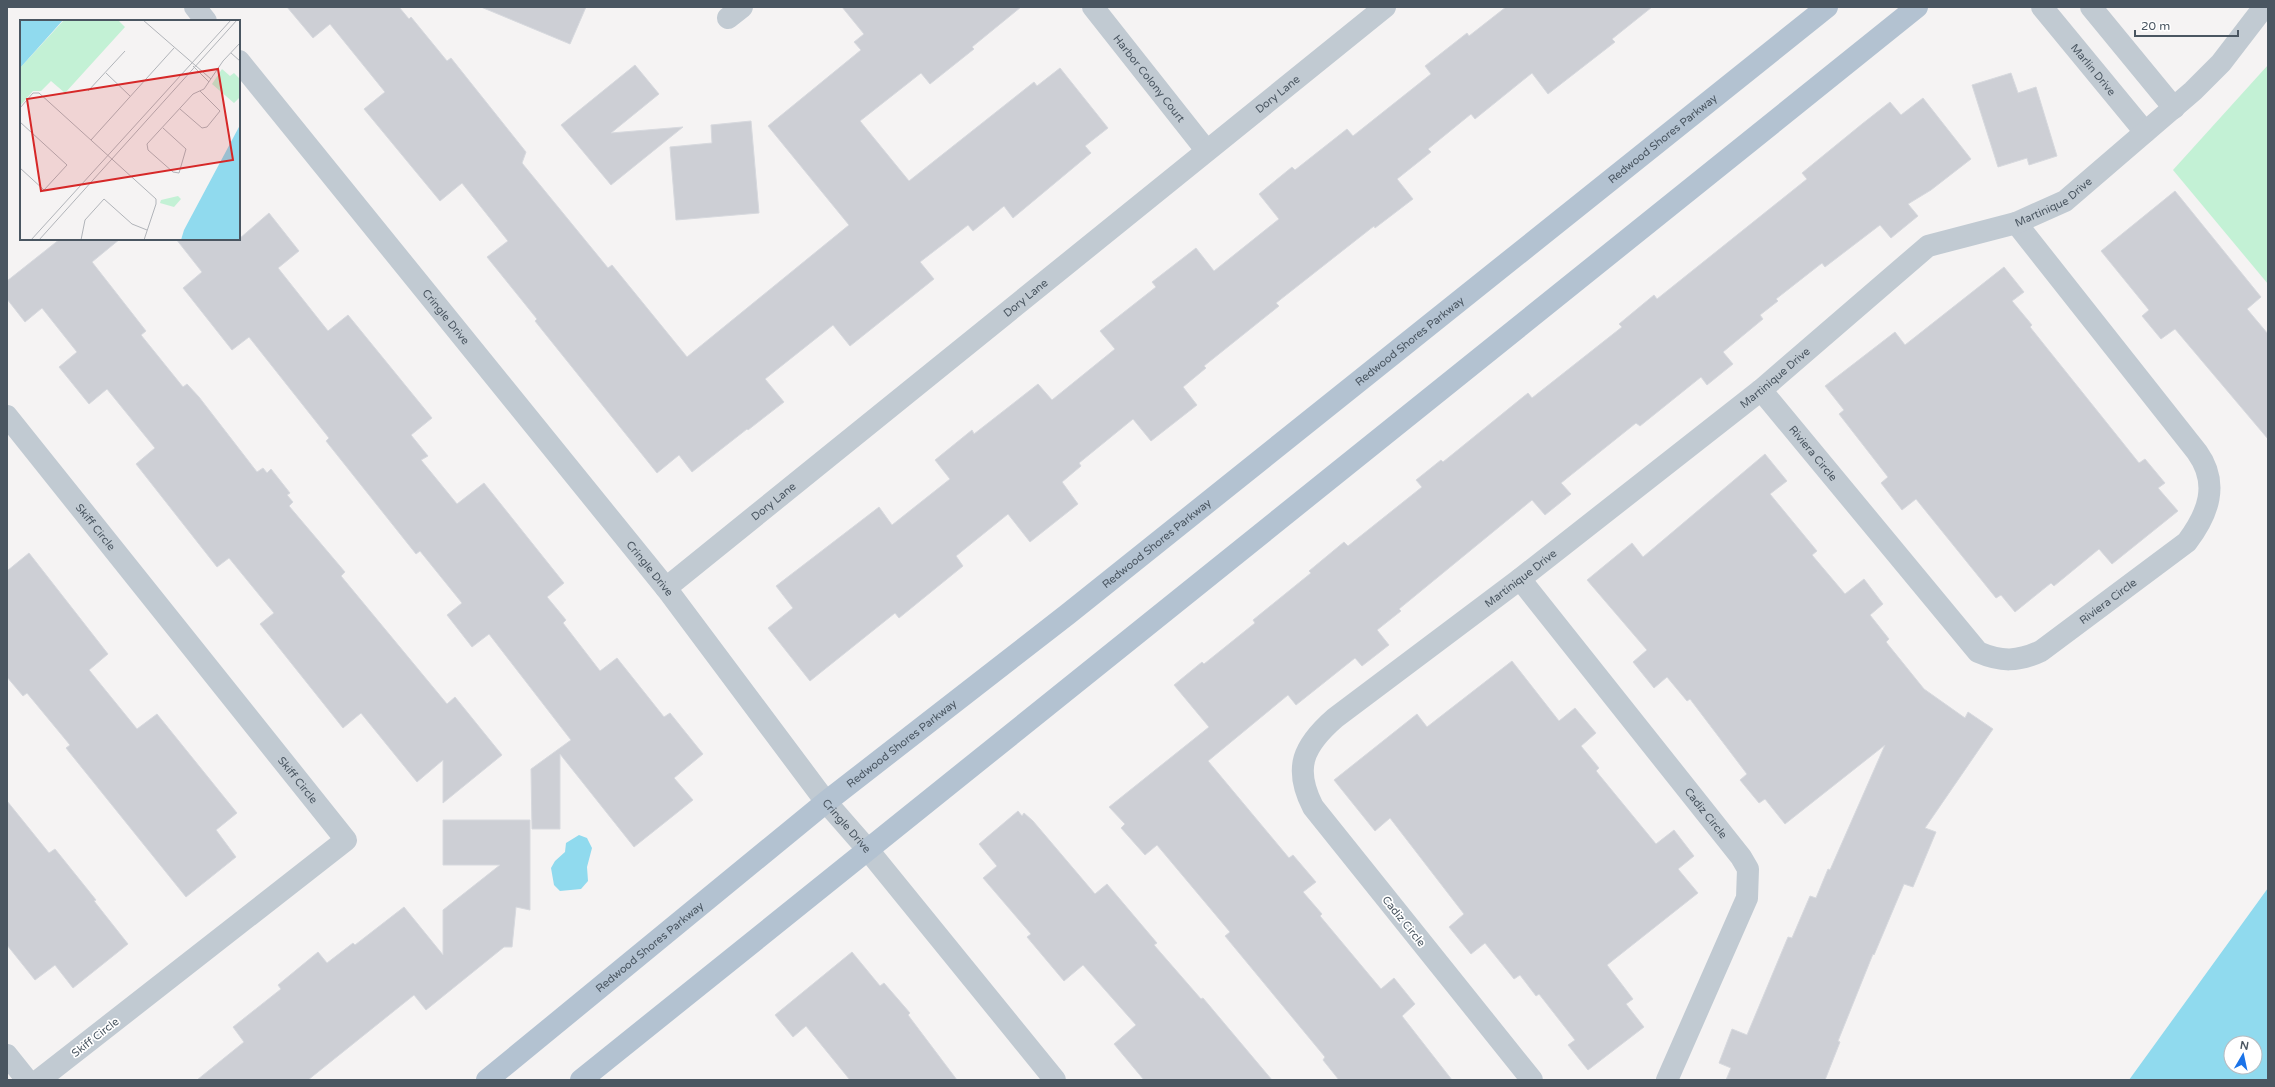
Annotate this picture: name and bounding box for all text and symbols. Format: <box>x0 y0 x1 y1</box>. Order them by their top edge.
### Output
scale bar <box>2135 12 2238 38</box>
text: 20 m <box>2141 19 2170 33</box>
inset map <box>20 20 240 240</box>
street label: Harbor Colony Court <box>1111 32 1188 125</box>
street label: Marlin Drive <box>2068 41 2118 98</box>
street label: Dory Lane <box>1253 73 1302 116</box>
street label: Redwood Shores Parkway <box>1606 92 1720 186</box>
street label: Martinique Drive <box>2013 175 2095 230</box>
street label: Dory Lane <box>1001 276 1050 320</box>
street label: Cringle Drive <box>420 287 472 347</box>
street label: Redwood Shores Parkway <box>1353 294 1467 389</box>
street label: Martinique Drive <box>1738 345 1813 411</box>
street label: Riviera Circle <box>1786 423 1840 484</box>
street label: Dory Lane <box>749 480 798 523</box>
street label: Redwood Shores Parkway <box>1100 496 1214 591</box>
street label: Skiff Circle <box>73 501 118 553</box>
street label: Cringle Drive <box>623 538 676 599</box>
street label: Martinique Drive <box>1482 547 1559 610</box>
street label: Riviera Circle <box>2077 576 2139 627</box>
street label: Redwood Shores Parkway <box>844 697 959 790</box>
street label: Skiff Circle <box>275 754 320 806</box>
street label: Cadiz Circle <box>1682 785 1730 841</box>
street label: Cringle Drive <box>819 796 873 856</box>
street label: Cadiz Circle <box>1379 893 1428 949</box>
street label: Redwood Shores Parkway <box>593 899 706 995</box>
street label: Skiff Circle <box>69 1015 121 1060</box>
north arrow <box>2223 1035 2263 1075</box>
text: N <box>2239 1039 2250 1053</box>

